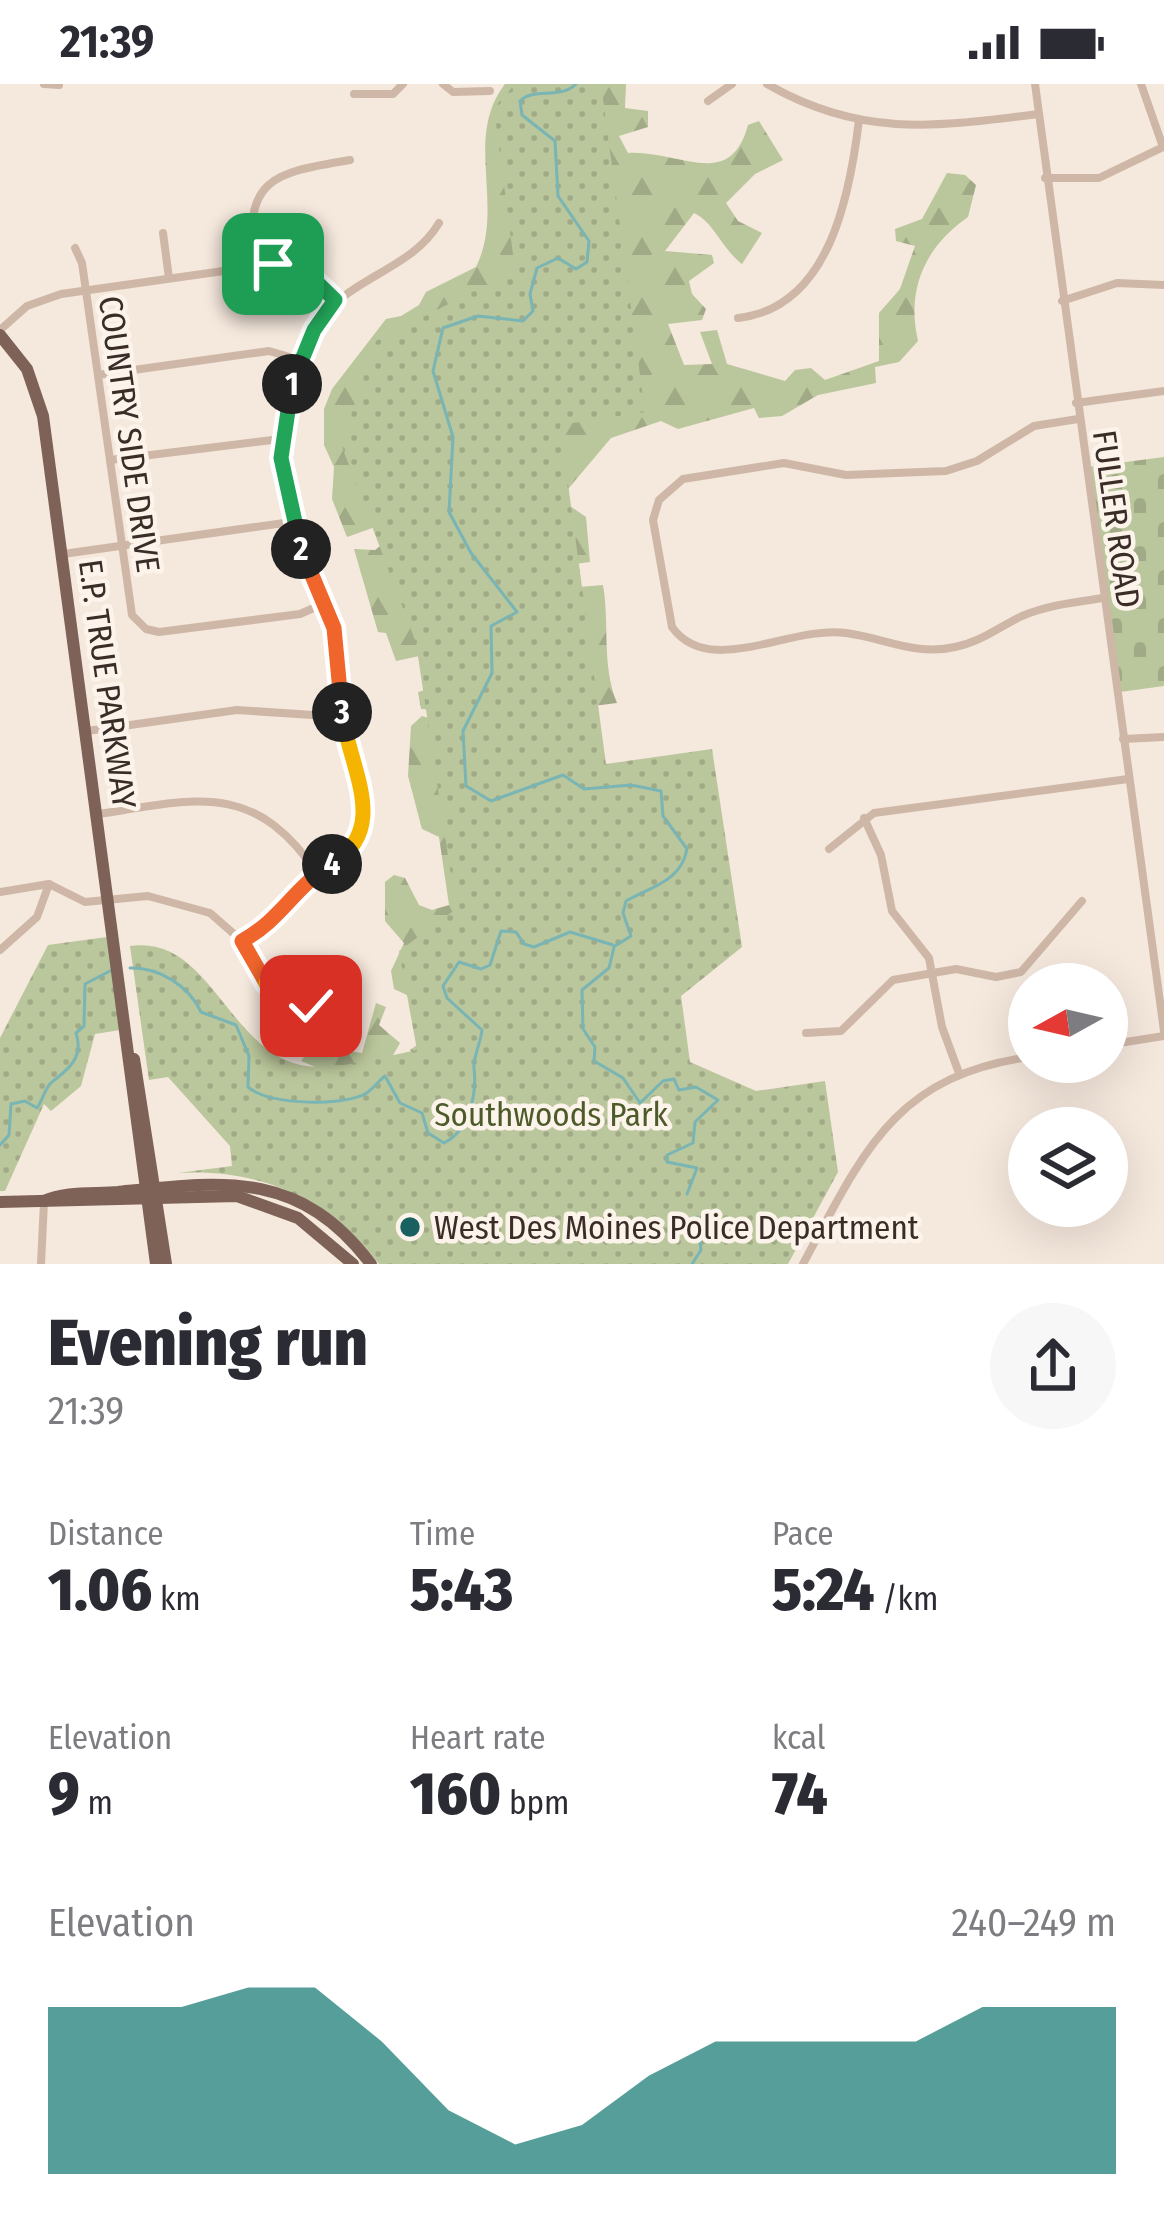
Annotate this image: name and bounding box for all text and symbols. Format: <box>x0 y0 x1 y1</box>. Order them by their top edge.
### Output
text: 21:39 <box>60 15 154 69</box>
pin <box>222 213 324 315</box>
icon: arrive <box>240 231 306 297</box>
street label: COUNTRY SIDE DRIVE <box>90 294 168 575</box>
pin: 1 <box>262 354 322 414</box>
text: 1 <box>285 364 299 404</box>
street label: FULLER ROAD <box>1084 428 1148 611</box>
pin: 2 <box>271 519 331 579</box>
text: 2 <box>293 529 309 569</box>
street label: E.P. TRUE PARKWAY <box>70 557 144 812</box>
pin: 3 <box>312 682 372 742</box>
text: 3 <box>334 692 350 732</box>
pin: 4 <box>302 834 362 894</box>
text: 4 <box>324 844 340 884</box>
pin <box>260 955 362 1057</box>
north arrow <box>1008 963 1128 1083</box>
map controls <box>1008 963 1128 1227</box>
icon: check <box>278 973 344 1039</box>
park label: Southwoods Park <box>434 1095 668 1135</box>
button: layers <box>1008 1107 1128 1227</box>
place label: West Des Moines Police Department <box>434 1208 919 1248</box>
marker: West Des Moines Police Department <box>397 1214 423 1240</box>
text: Evening run <box>48 1303 368 1382</box>
button: share <box>990 1303 1116 1429</box>
text: 21:39 <box>48 1388 124 1434</box>
text: Distance <box>48 1514 164 1554</box>
text: Time <box>410 1514 475 1554</box>
text: Pace <box>772 1514 834 1554</box>
text: 1.06 <box>48 1554 152 1626</box>
text: 5:43 <box>410 1554 513 1626</box>
text: 5:24 <box>772 1554 874 1626</box>
text: km <box>152 1579 201 1619</box>
text: /km <box>874 1579 938 1619</box>
text: Elevation <box>48 1718 172 1758</box>
text: Heart rate <box>410 1718 546 1758</box>
text: kcal <box>772 1718 825 1758</box>
text: 9 <box>48 1758 80 1830</box>
text: 160 <box>410 1758 501 1830</box>
text: 74 <box>772 1758 828 1830</box>
text: m <box>80 1783 113 1823</box>
text: bpm <box>501 1783 569 1823</box>
text: Elevation <box>48 1900 195 1946</box>
text: 240–249 m <box>952 1900 1116 1946</box>

